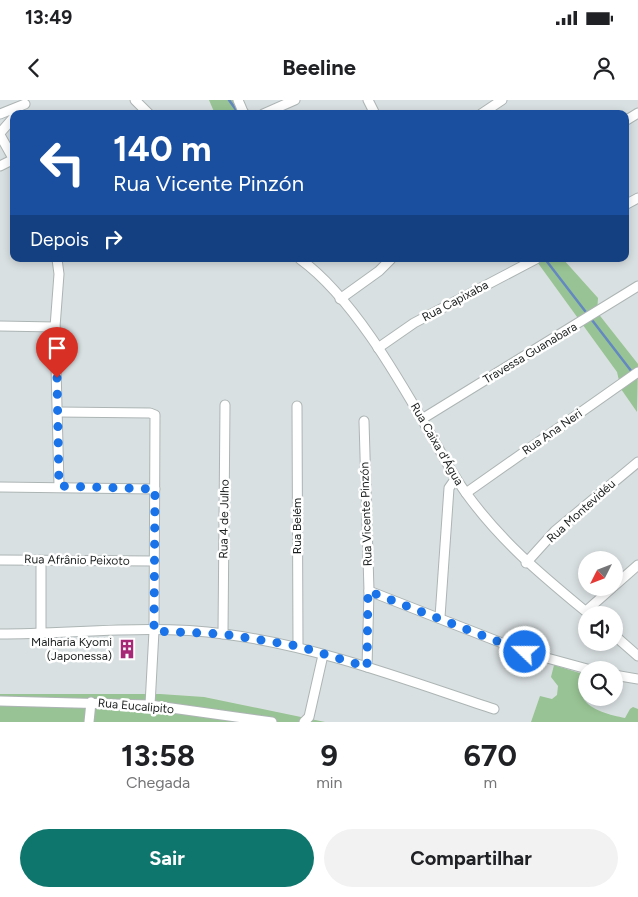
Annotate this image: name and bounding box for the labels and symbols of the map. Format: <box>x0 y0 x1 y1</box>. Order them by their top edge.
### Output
street label: Rua Capixaba <box>420 278 490 324</box>
street label: Travessa Guanabara <box>480 319 580 387</box>
pin <box>36 327 78 378</box>
street label: Rua Caixa d'Água <box>408 400 466 488</box>
street label: Rua Ana Neri <box>519 406 585 458</box>
street label: Rua Vicente Pinzón <box>357 461 375 566</box>
street label: Rua Montevidéu <box>544 477 618 545</box>
street label: Rua 4 de Julho <box>216 479 232 559</box>
street label: Rua Belém <box>290 498 304 554</box>
north arrow <box>578 551 622 596</box>
street label: Rua Afrânio Peixoto <box>24 552 130 568</box>
position arrow <box>498 625 550 677</box>
place label: Malharia Kyomi (Japonessa) <box>31 635 112 663</box>
building icon: Malharia Kyomi (Japonessa) <box>116 638 138 660</box>
street label: Rua Eucalipito <box>97 696 175 716</box>

